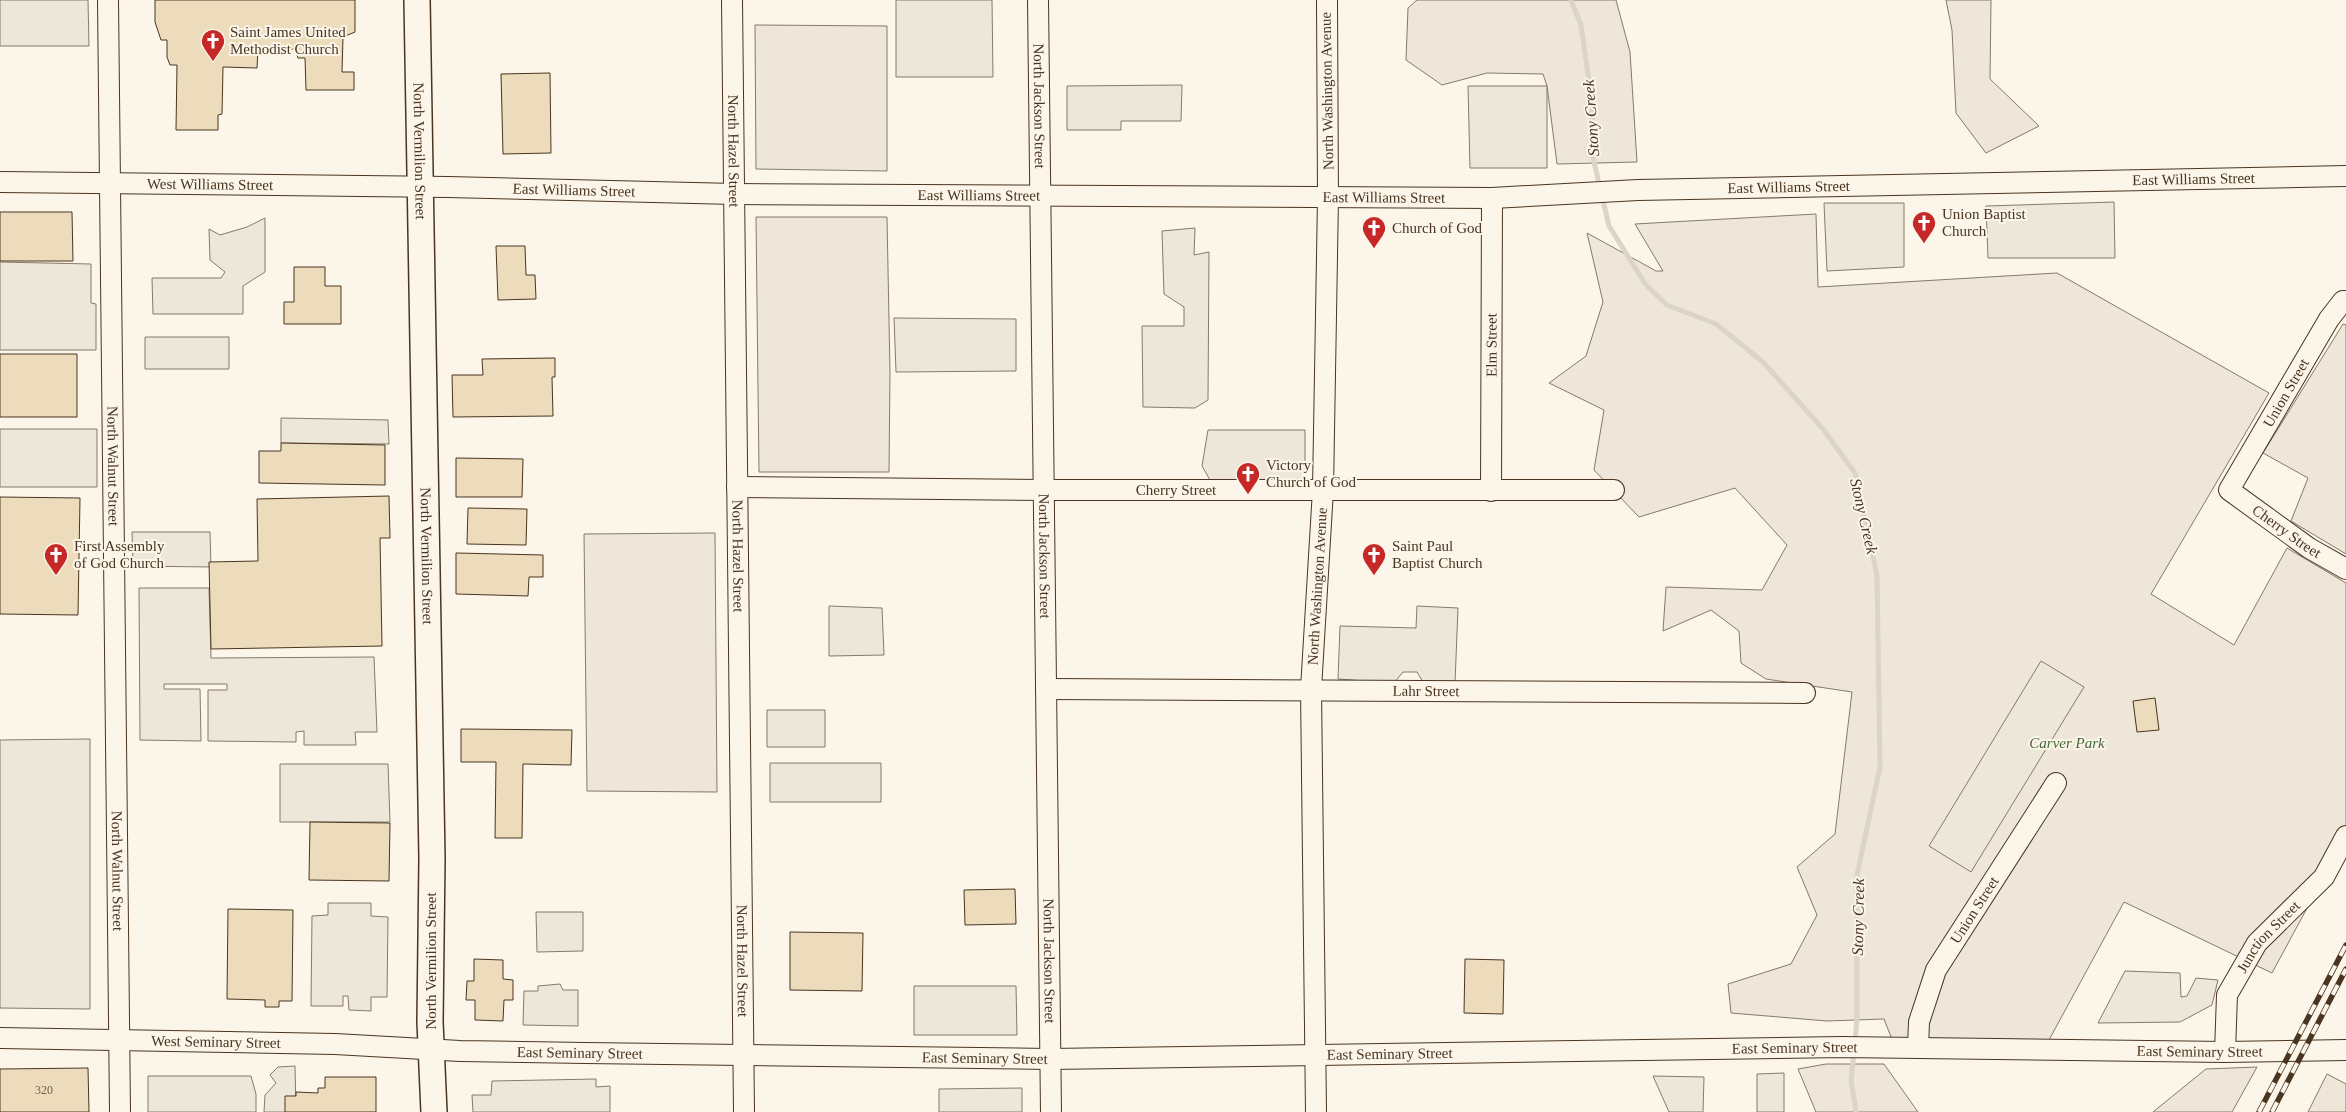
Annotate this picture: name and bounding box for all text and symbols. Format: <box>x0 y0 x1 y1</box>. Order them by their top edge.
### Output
street label: North Washington Avenue <box>1318 11 1336 170</box>
place label: Saint James United Methodist Church <box>230 24 346 57</box>
church icon: Saint James United Methodist Church <box>200 28 226 62</box>
street label: North Jackson Street <box>1031 43 1048 169</box>
water label: Stony Creek <box>1580 78 1603 157</box>
street label: North Vermilion Street <box>410 82 429 221</box>
street label: North Hazel Street <box>725 95 742 208</box>
street label: East Williams Street <box>2132 170 2256 188</box>
street label: West Williams Street <box>147 176 274 193</box>
street label: East Williams Street <box>1727 178 1851 196</box>
street label: East Williams Street <box>512 181 636 200</box>
street label: East Williams Street <box>918 187 1041 204</box>
street label: East Williams Street <box>1323 189 1446 206</box>
place label: Union Baptist Church <box>1942 206 2027 239</box>
church icon: Union Baptist Church <box>1911 210 1937 244</box>
church icon: Church of God <box>1361 215 1387 249</box>
place label: Church of God <box>1392 220 1482 236</box>
street label: Elm Street <box>1483 312 1500 377</box>
street label: Union Street <box>2260 355 2312 430</box>
street label: North Walnut Street <box>104 406 122 527</box>
place label: Victory Church of God <box>1266 457 1356 490</box>
church icon: Victory Church of God <box>1235 461 1261 495</box>
water label: Stony Creek <box>1846 476 1881 557</box>
street label: Cherry Street <box>1136 482 1217 498</box>
street label: North Vermilion Street <box>418 487 436 626</box>
street label: North Jackson Street <box>1036 493 1053 619</box>
street label: North Hazel Street <box>729 500 747 613</box>
street label: Cherry Street <box>2249 502 2325 562</box>
street label: North Washington Avenue <box>1304 506 1330 666</box>
place label: First Assembly of God Church <box>74 538 165 571</box>
place label: Saint Paul Baptist Church <box>1392 538 1483 571</box>
church icon: First Assembly of God Church <box>43 542 69 576</box>
church icon: Saint Paul Baptist Church <box>1361 542 1387 576</box>
street label: Lahr Street <box>1392 683 1460 699</box>
park label: Carver Park <box>2029 735 2105 751</box>
street label: North Walnut Street <box>109 811 126 932</box>
street label: Union Street <box>1947 873 2002 946</box>
water label: Stony Creek <box>1849 877 1868 956</box>
street label: North Vermilion Street <box>423 892 439 1030</box>
street label: Junction Street <box>2234 897 2304 975</box>
street label: North Jackson Street <box>1041 898 1058 1024</box>
street label: North Hazel Street <box>734 905 751 1018</box>
street label: West Seminary Street <box>151 1033 282 1051</box>
street label: East Seminary Street <box>1732 1039 1858 1057</box>
street label: East Seminary Street <box>2137 1043 2263 1060</box>
street label: East Seminary Street <box>517 1044 644 1062</box>
street label: East Seminary Street <box>1327 1045 1454 1063</box>
street label: East Seminary Street <box>922 1049 1049 1067</box>
house number: 320 <box>35 1083 53 1097</box>

